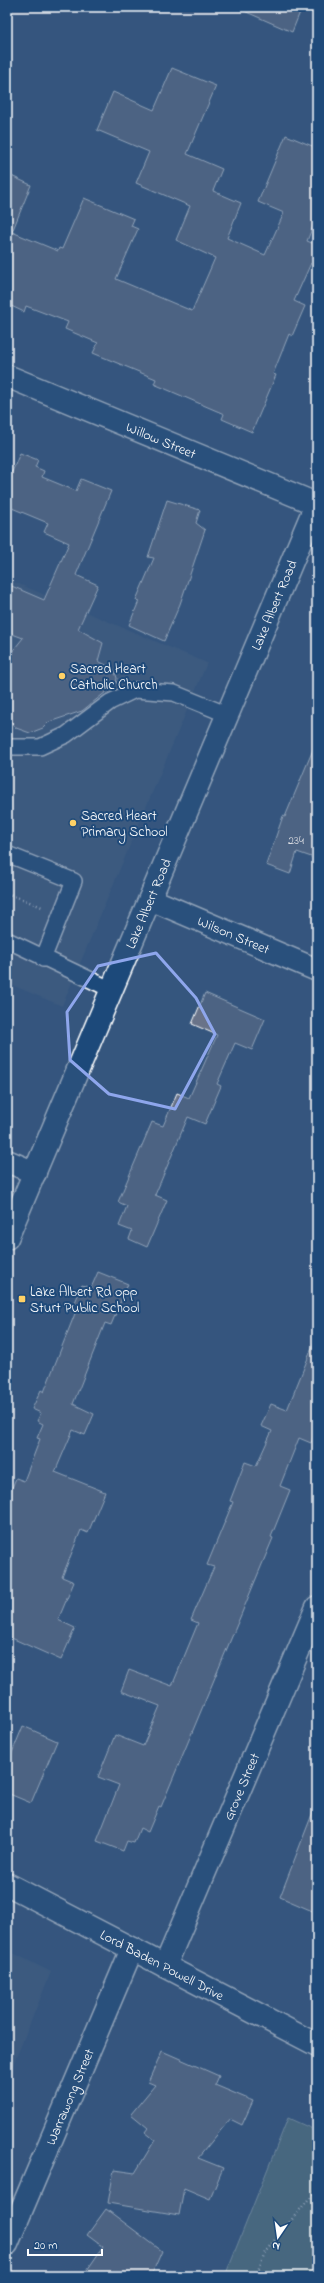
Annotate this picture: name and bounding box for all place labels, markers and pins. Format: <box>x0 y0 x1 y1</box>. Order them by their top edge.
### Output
place label: Sacred Heart Catholic Church <box>70 659 158 696</box>
marker: Sacred Heart Catholic Church <box>57 671 67 681</box>
place label: Sacred Heart Primary School <box>81 806 168 844</box>
marker: Sacred Heart Primary School <box>68 818 78 828</box>
place label: Lake Albert Rd opp Sturt Public School <box>30 1282 139 1319</box>
marker: Lake Albert Rd opp Sturt Public School <box>17 1294 27 1304</box>

